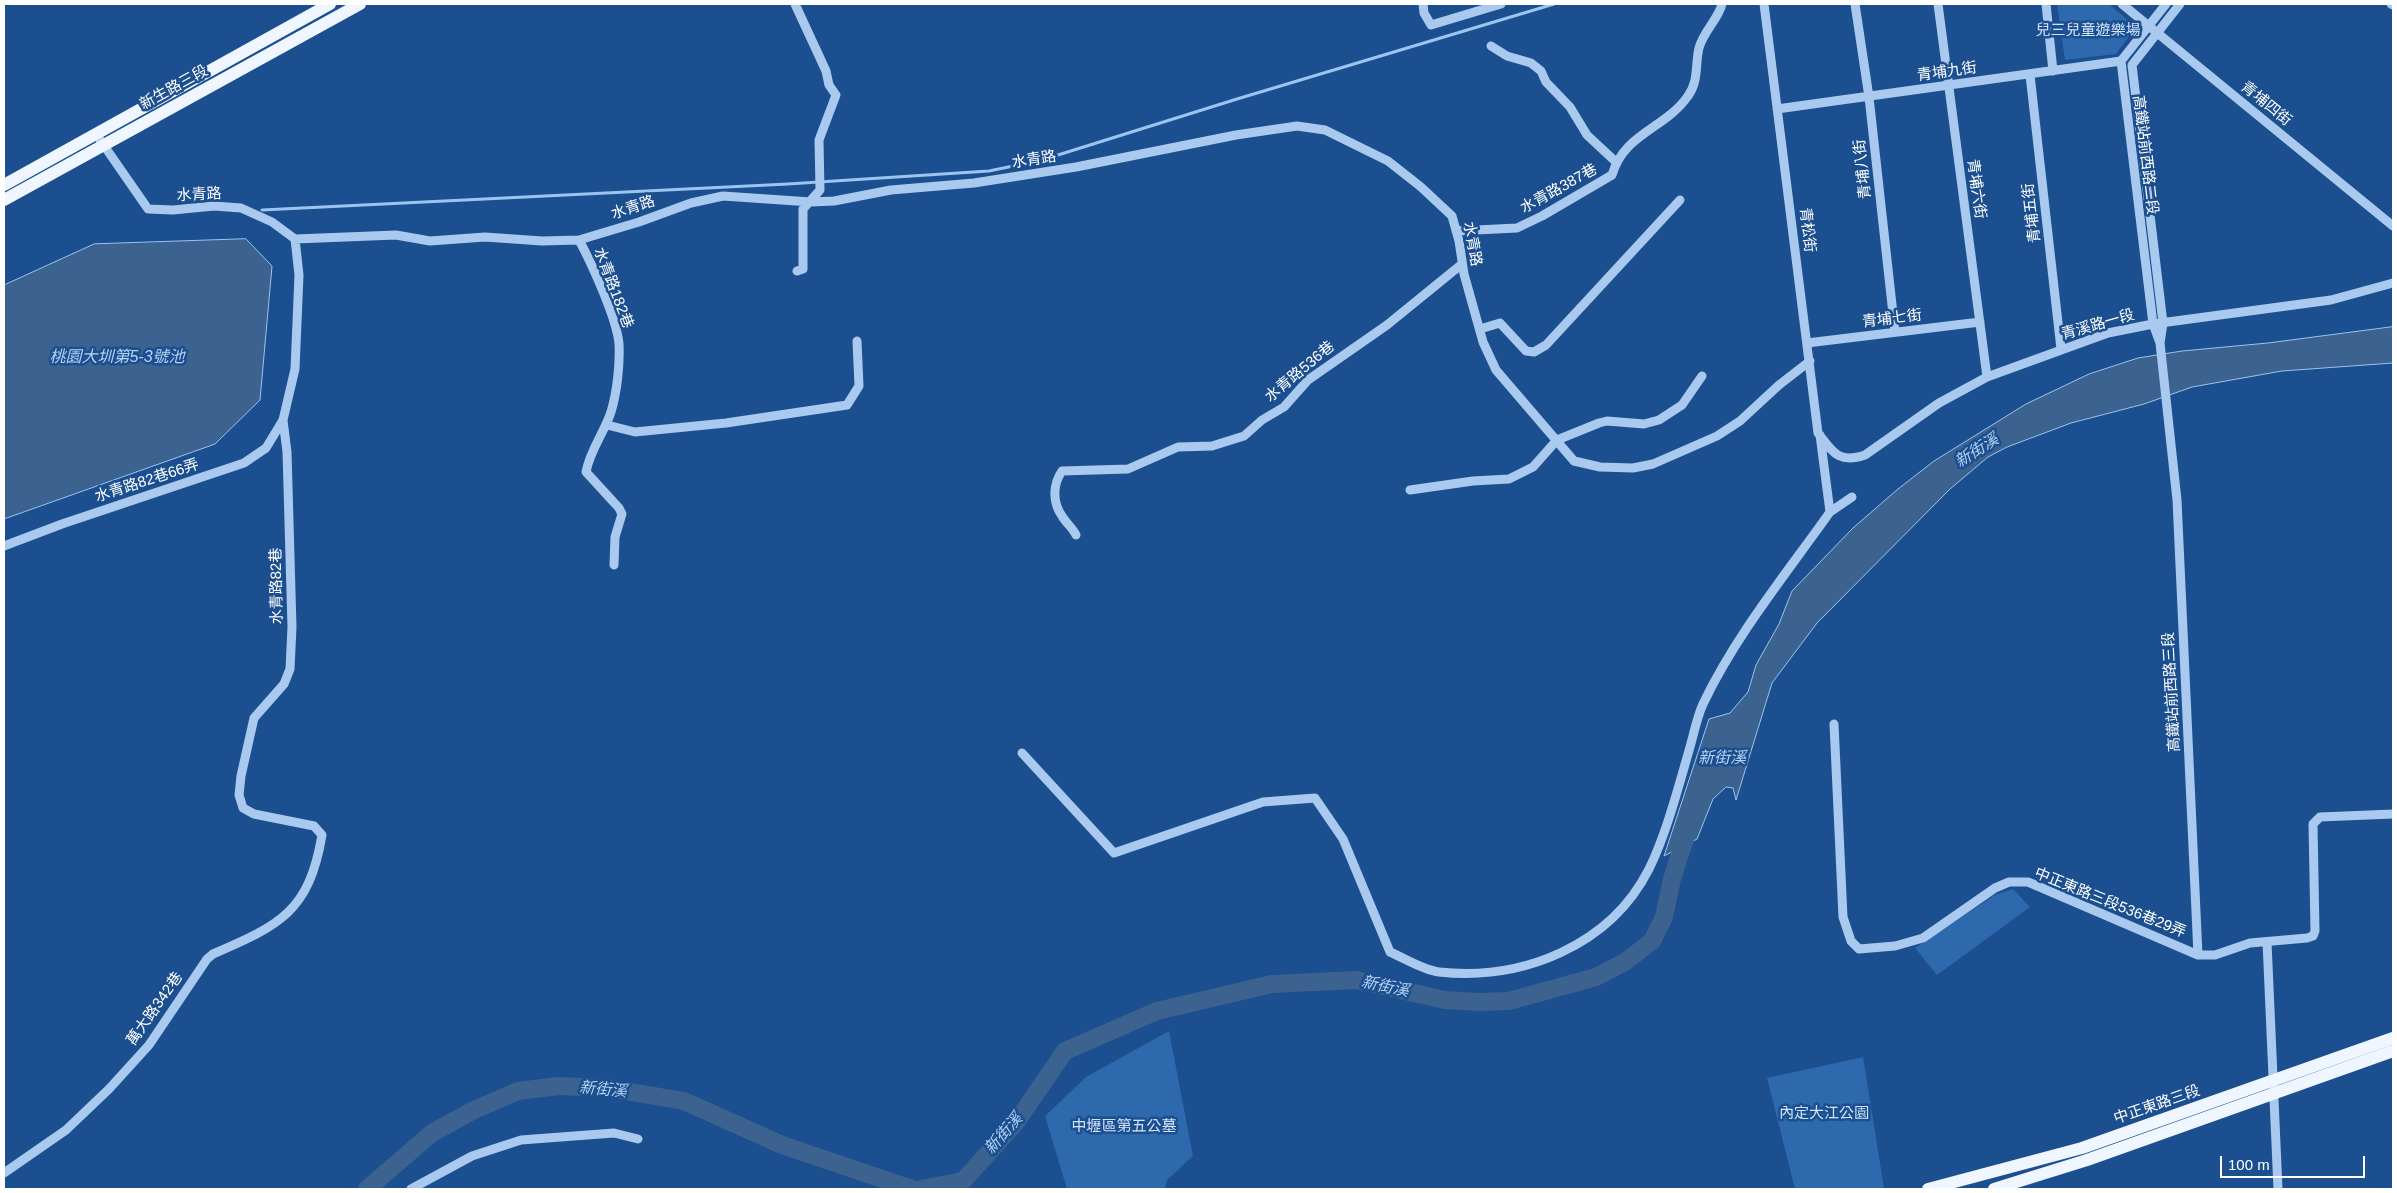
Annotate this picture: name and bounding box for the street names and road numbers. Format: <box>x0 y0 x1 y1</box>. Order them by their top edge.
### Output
street label: 青埔九街 <box>1916 59 1978 85</box>
street label: 新生路三段 <box>137 62 211 114</box>
street label: 青埔四街 <box>2237 78 2295 130</box>
street label: 高鐵站前西路二段 <box>2129 94 2161 216</box>
street label: 青埔八街 <box>1851 138 1875 200</box>
street label: 水青路 <box>1010 148 1058 172</box>
street label: 青埔六街 <box>1963 158 1989 220</box>
street label: 水青路387巷 <box>1517 161 1601 217</box>
street label: 青埔五街 <box>2019 182 2045 244</box>
street label: 水青路 <box>176 185 222 205</box>
street label: 水青路 <box>609 192 657 224</box>
street label: 青松街 <box>1795 207 1819 253</box>
street label: 水青路 <box>1459 220 1485 268</box>
street label: 水青路182巷 <box>589 245 637 331</box>
street label: 青埔七街 <box>1861 306 1923 332</box>
street label: 青溪路一段 <box>2059 306 2137 344</box>
street label: 水青路536巷 <box>1262 338 1338 406</box>
street label: 水青路82巷66弄 <box>93 456 201 506</box>
street label: 水青路82巷 <box>267 548 287 624</box>
street label: 高鐵站前西路三段 <box>2160 632 2184 752</box>
street label: 中正東路三段536巷29弄 <box>2032 864 2188 942</box>
street label: 萬大路342巷 <box>123 969 187 1049</box>
street label: 中正東路三段 <box>2112 1082 2202 1128</box>

